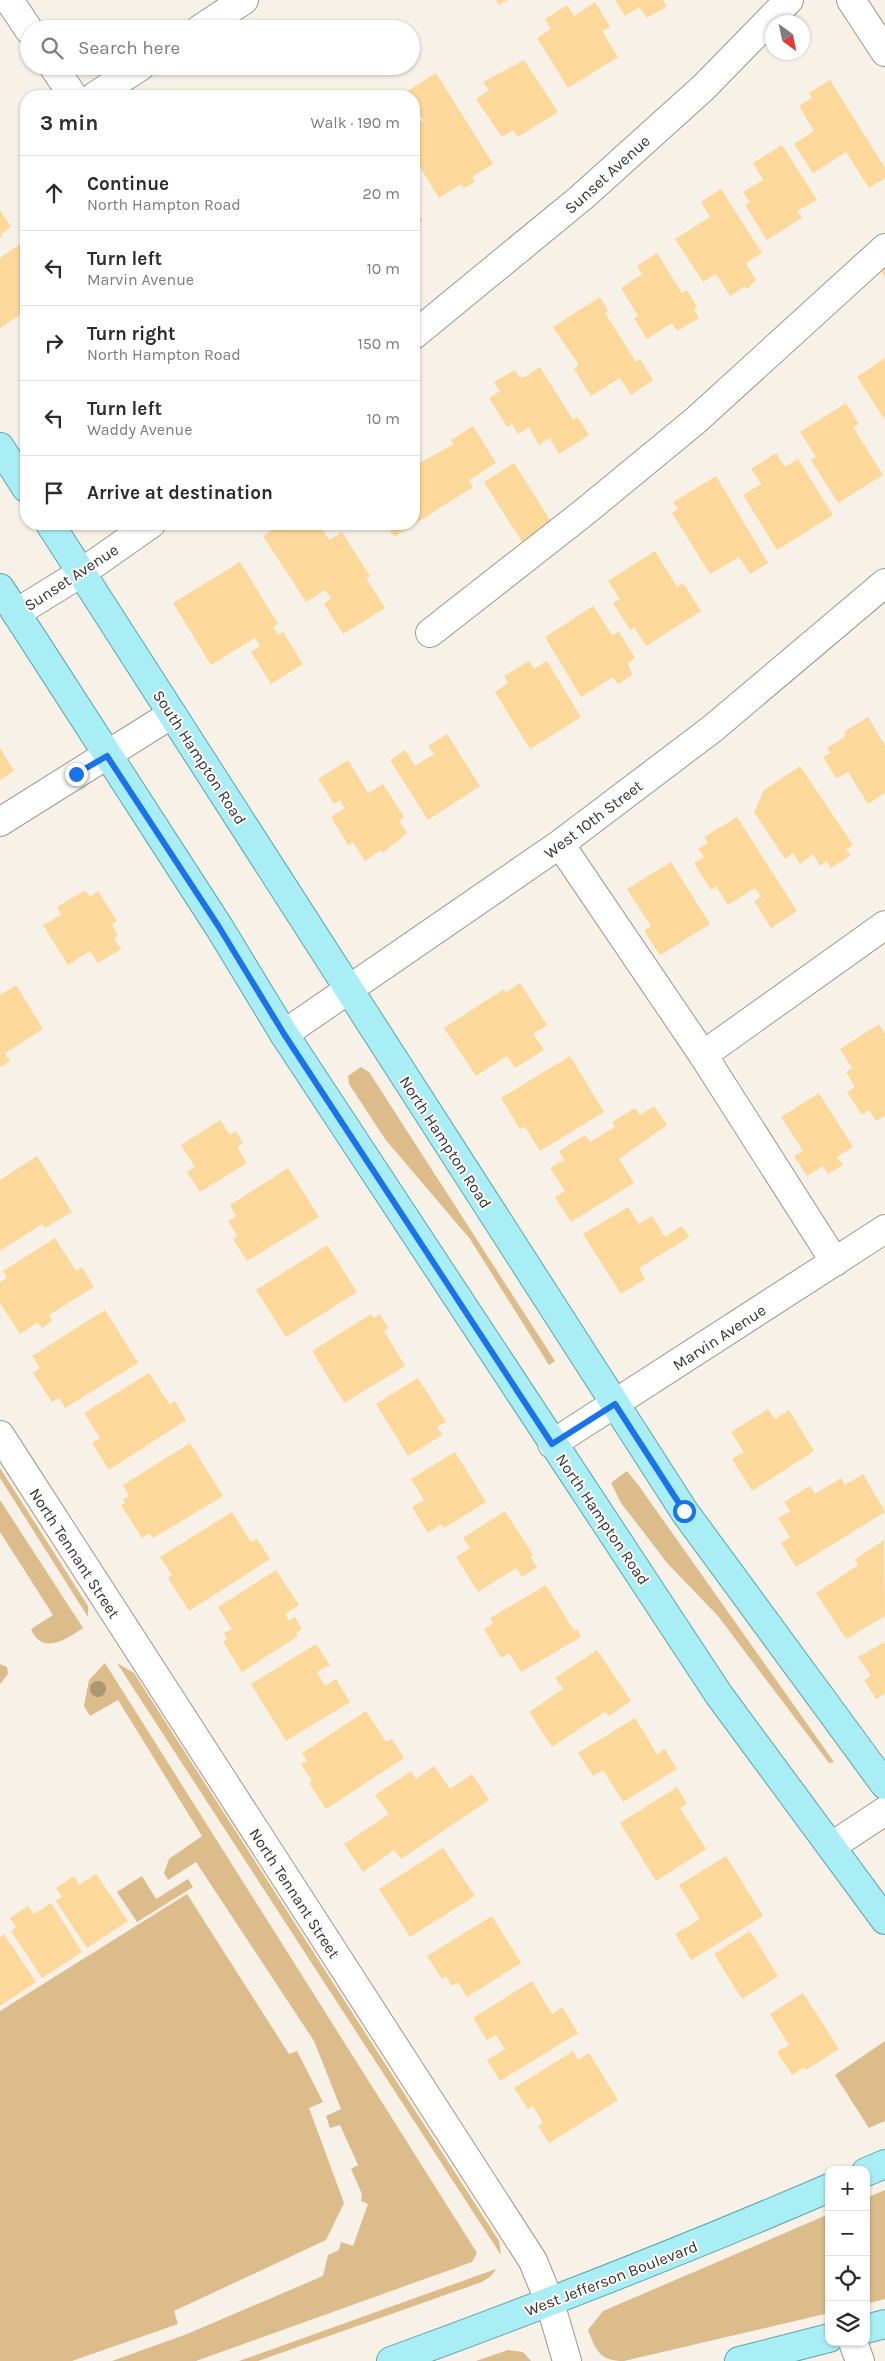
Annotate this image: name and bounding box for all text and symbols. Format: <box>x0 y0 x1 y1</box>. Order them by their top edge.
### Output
north arrow <box>765 15 810 60</box>
search box <box>20 20 420 75</box>
icon: search <box>38 34 66 62</box>
text: Search here <box>78 37 180 59</box>
text: 3 min <box>40 111 98 135</box>
text: Walk · 190 m <box>311 113 400 132</box>
street label: Sunset Avenue <box>561 131 654 218</box>
text: Continue <box>87 173 169 195</box>
icon: ahead <box>40 179 68 207</box>
text: 20 m <box>362 184 400 203</box>
text: North Hampton Road <box>87 195 241 214</box>
text: Turn left <box>87 248 162 270</box>
icon: left <box>40 254 68 282</box>
text: 10 m <box>366 259 400 278</box>
text: Marvin Avenue <box>87 270 194 289</box>
text: Turn right <box>87 323 176 345</box>
icon: right <box>40 329 68 357</box>
text: 150 m <box>357 334 400 353</box>
text: North Hampton Road <box>87 345 241 364</box>
text: Turn left <box>87 398 162 420</box>
icon: left <box>40 404 68 432</box>
text: 10 m <box>366 409 400 428</box>
text: Waddy Avenue <box>87 420 192 439</box>
icon: arrive <box>40 479 68 507</box>
text: Arrive at destination <box>87 482 273 504</box>
street label: Sunset Avenue <box>21 540 122 615</box>
street label: South Hampton Road <box>149 686 250 828</box>
route end <box>65 763 88 786</box>
street label: West 10th Street <box>540 776 646 863</box>
street label: North Hampton Road <box>396 1073 495 1212</box>
street label: Marvin Avenue <box>669 1300 769 1375</box>
street label: North Hampton Road <box>552 1450 653 1588</box>
street label: North Tennant Street <box>25 1485 124 1622</box>
route start <box>673 1500 696 1523</box>
street label: North Tennant Street <box>245 1825 344 1962</box>
map controls <box>825 2166 870 2346</box>
button: + <box>825 2166 870 2211</box>
button: − <box>825 2211 870 2256</box>
street label: West Jefferson Boulevard <box>522 2237 700 2320</box>
button: locate <box>825 2256 870 2301</box>
button: layers <box>825 2301 870 2346</box>

